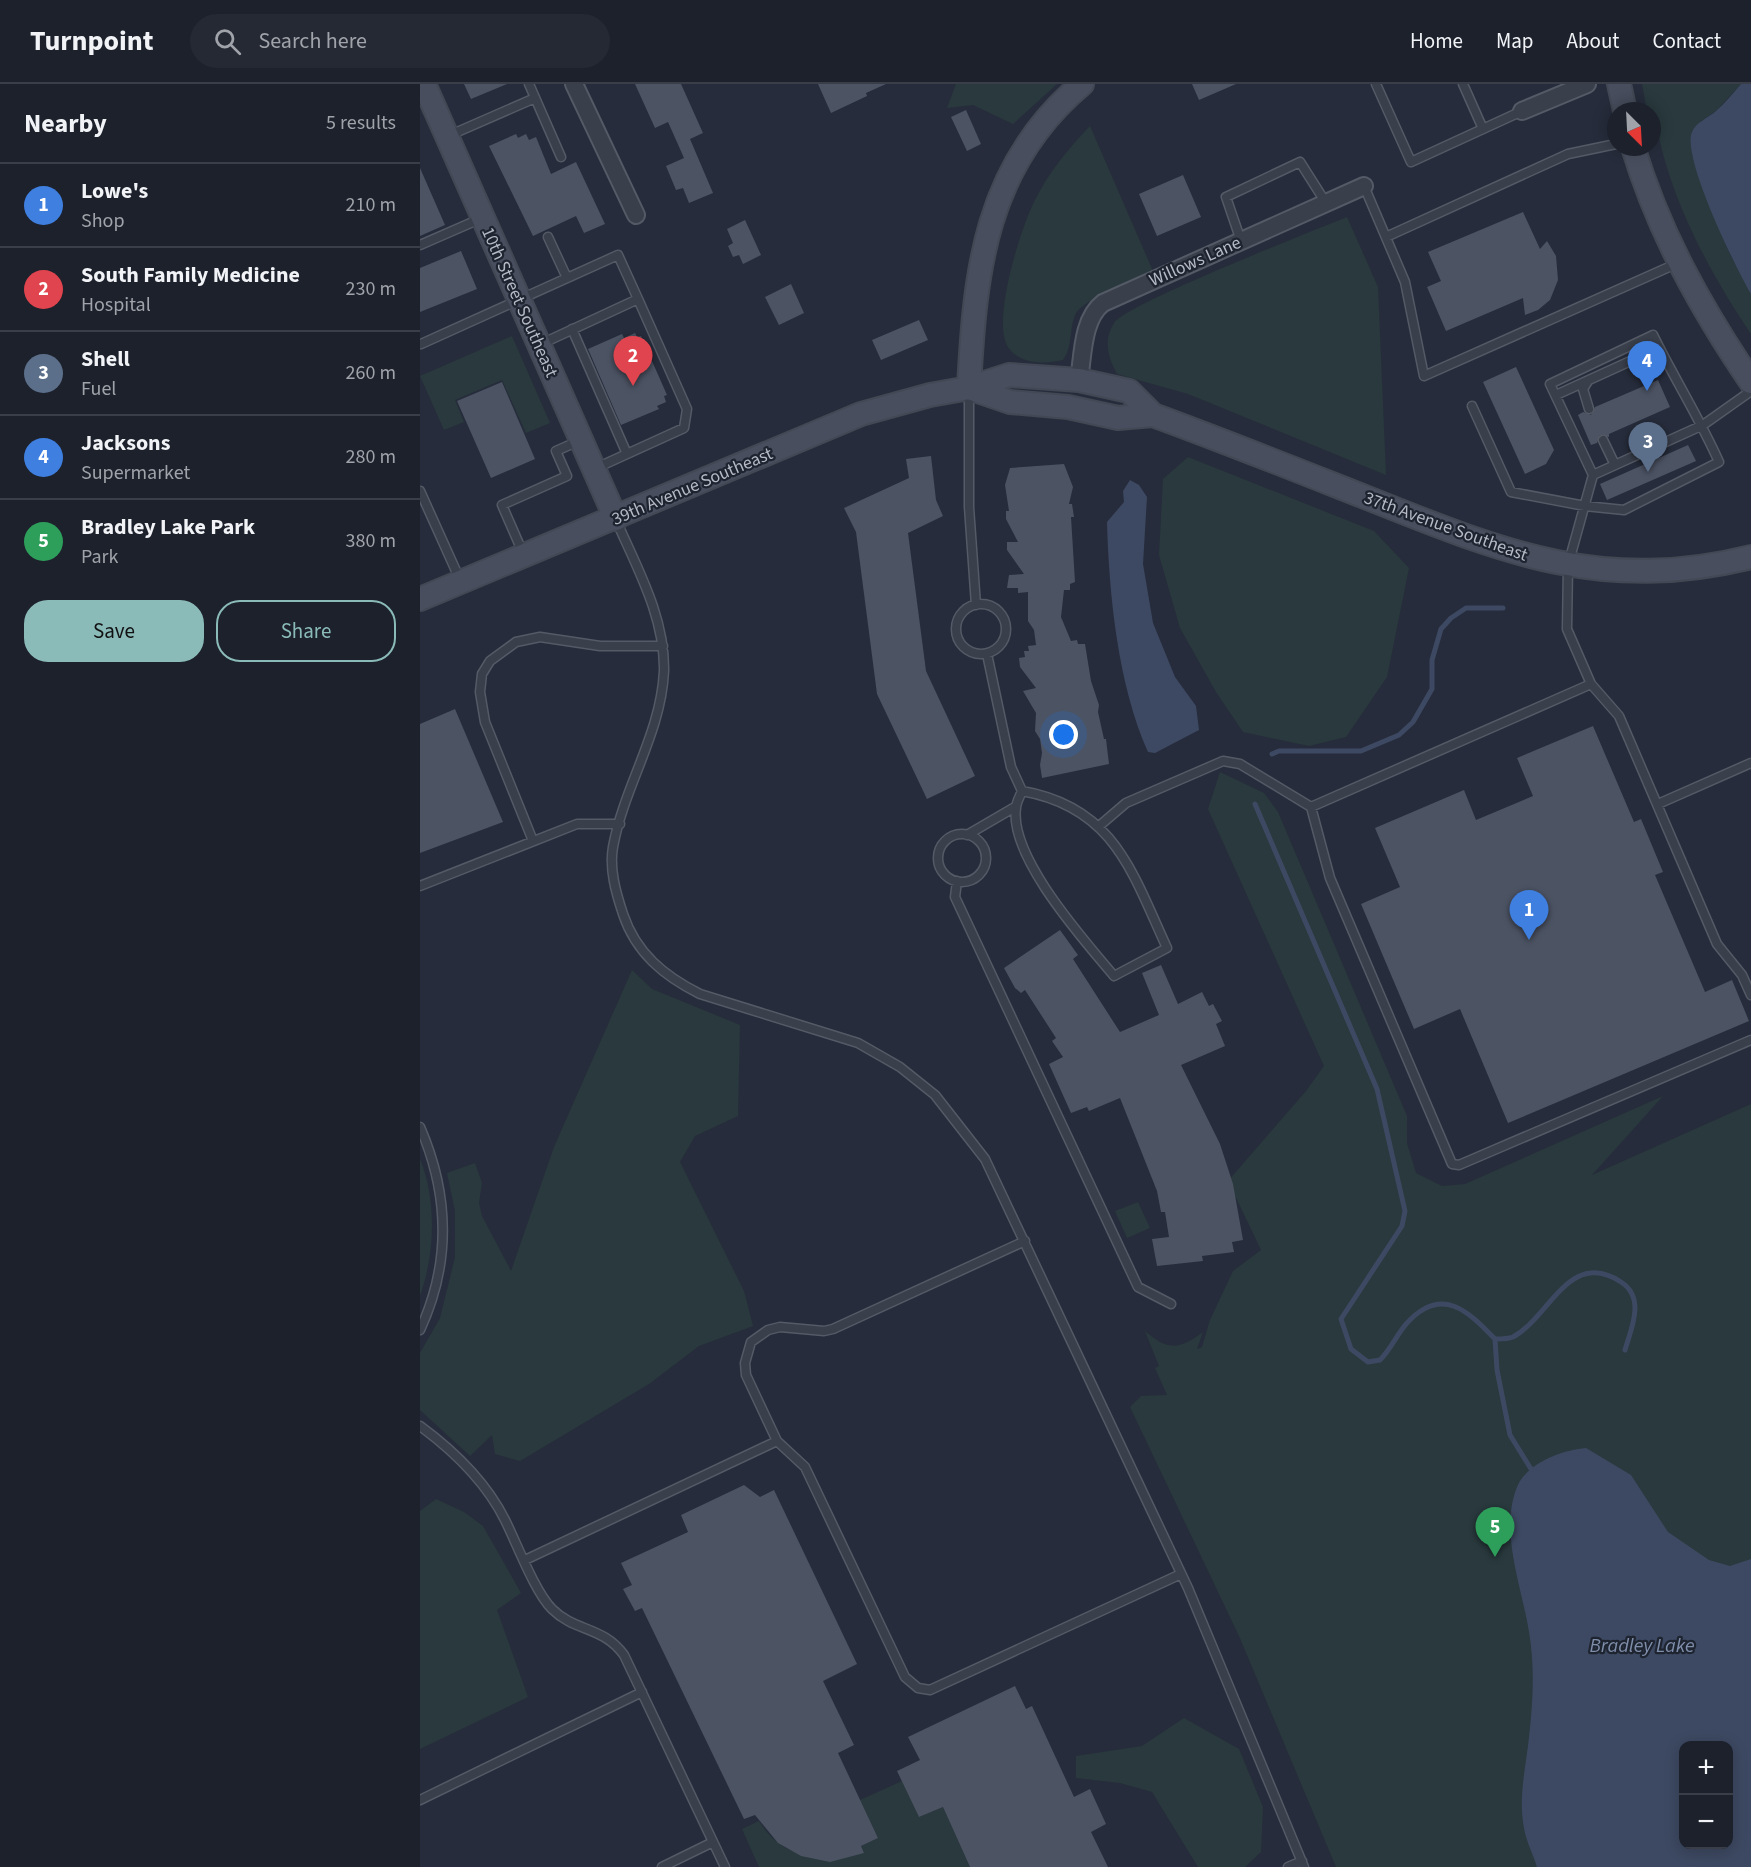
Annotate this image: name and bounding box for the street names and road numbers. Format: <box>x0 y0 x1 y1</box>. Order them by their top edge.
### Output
street label: 10th Street Southeast <box>475 223 564 381</box>
street label: Willows Lane <box>1145 230 1245 293</box>
street label: 39th Avenue Southeast <box>608 441 776 532</box>
street label: 37th Avenue Southeast <box>1361 485 1531 568</box>

